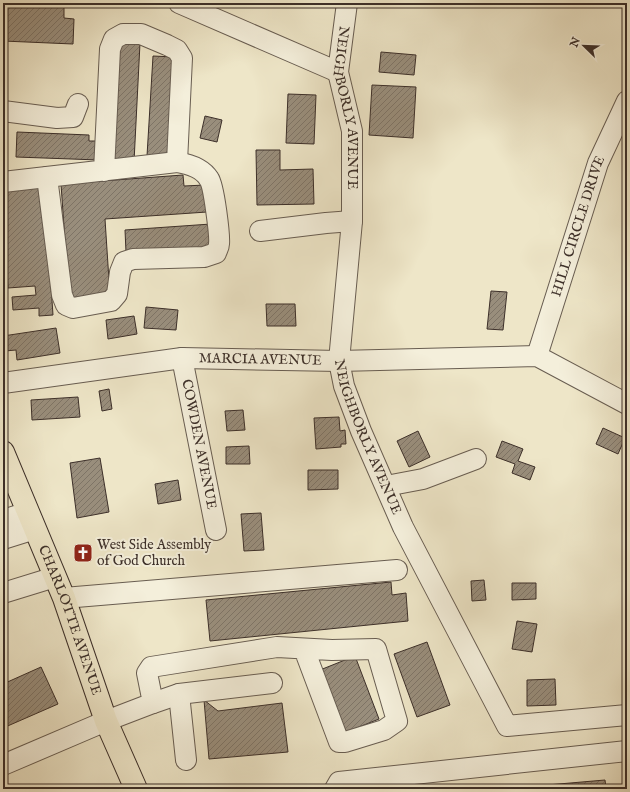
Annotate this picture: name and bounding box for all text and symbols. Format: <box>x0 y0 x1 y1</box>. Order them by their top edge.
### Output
street label: NEIGHBORLY AVENUE <box>329 25 361 190</box>
north arrow <box>564 26 604 66</box>
text: N <box>567 35 584 51</box>
street label: HILL CIRCLE DRIVE <box>547 153 609 299</box>
street label: MARCIA AVENUE <box>199 349 322 370</box>
street label: NEIGHBORLY AVENUE <box>330 358 406 518</box>
street label: COWDEN AVENUE <box>177 378 221 511</box>
place label: West Side Assembly of God Church <box>97 536 211 570</box>
street label: CHARLOTTE AVENUE <box>34 542 106 698</box>
church icon: West Side Assembly of God Church <box>72 542 94 564</box>

